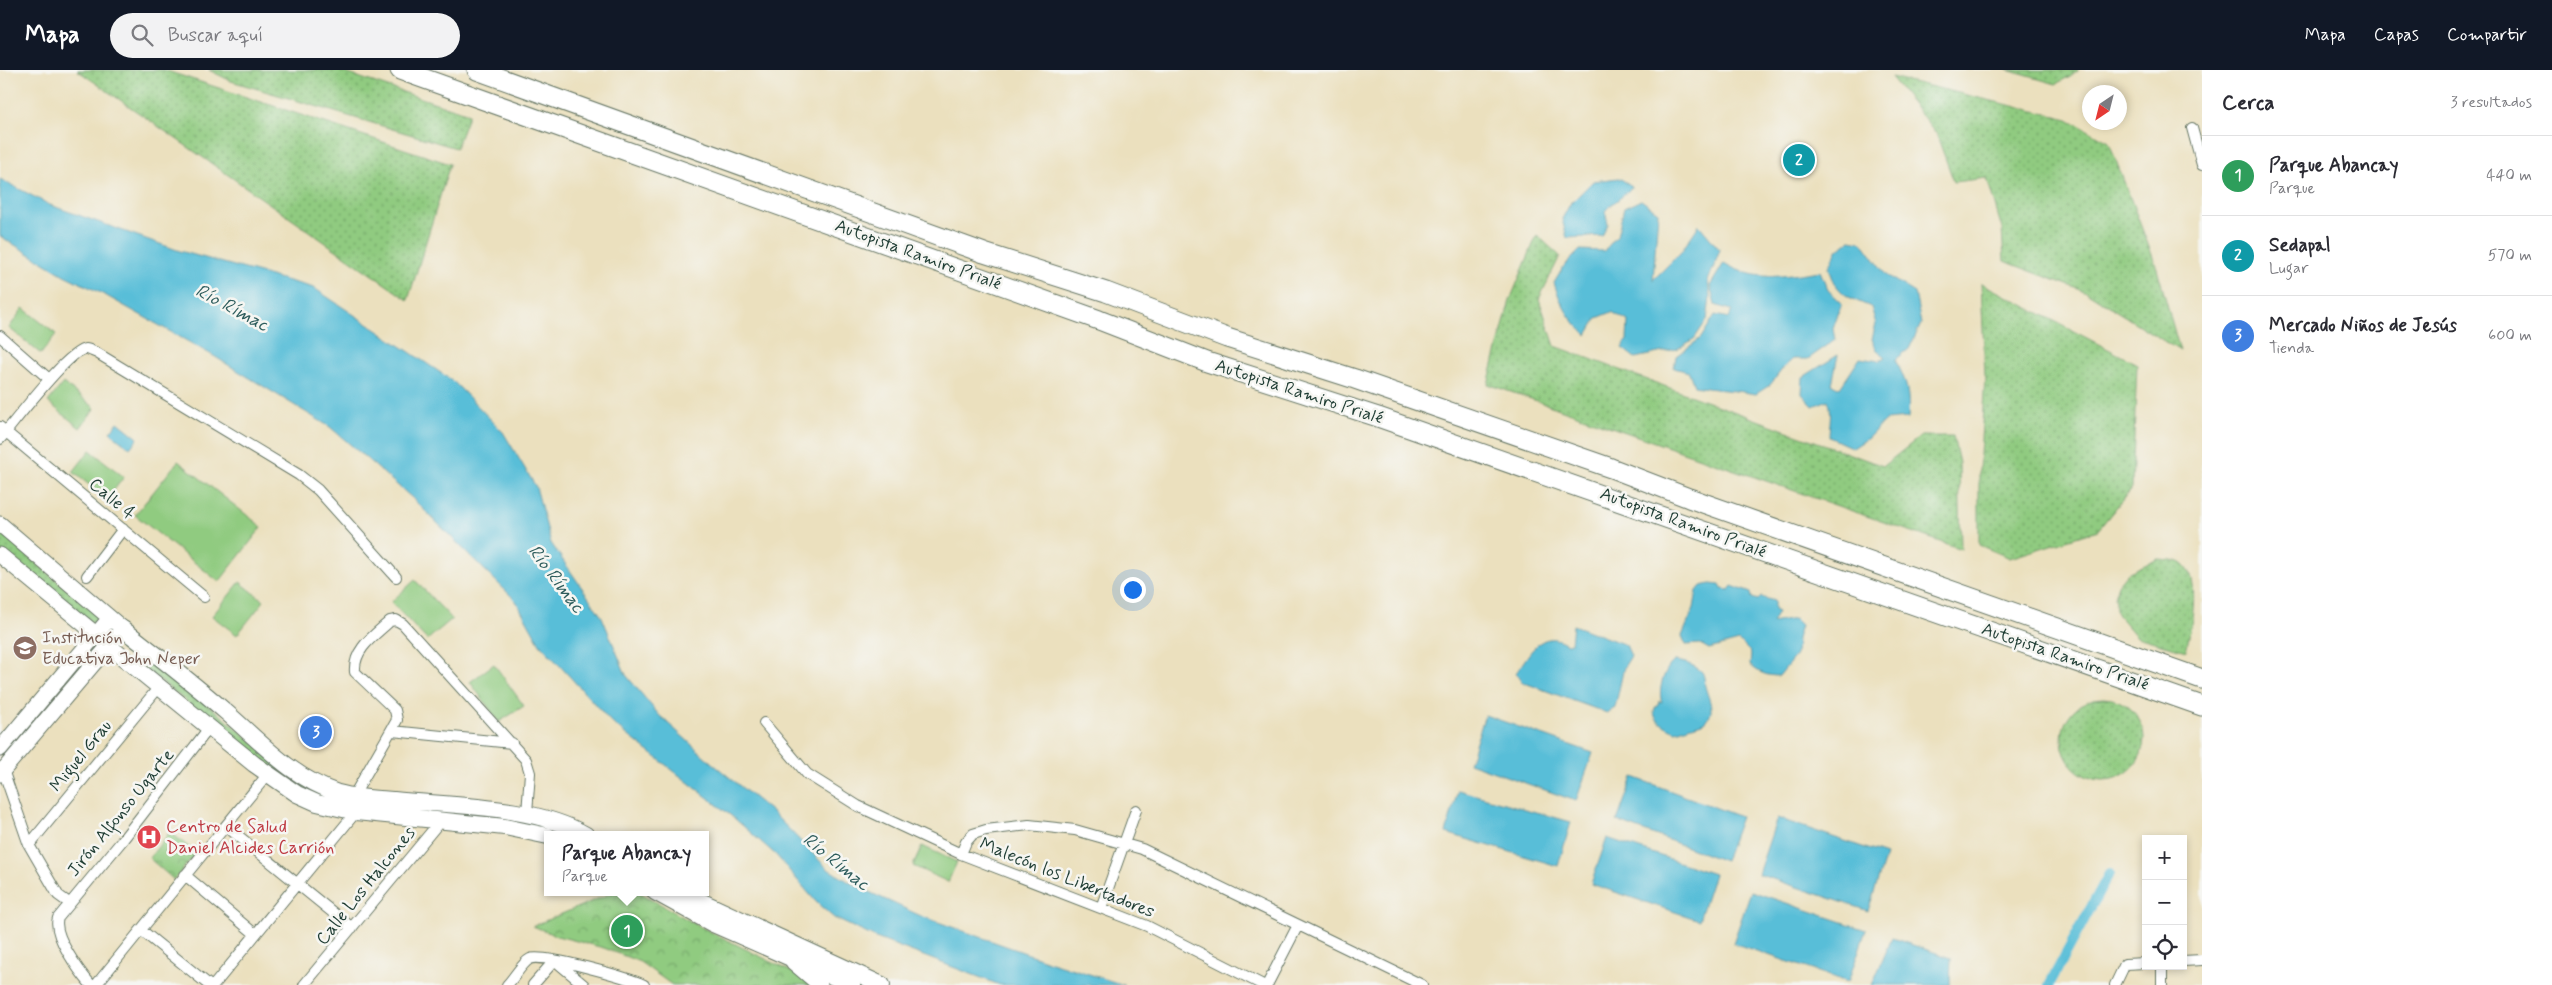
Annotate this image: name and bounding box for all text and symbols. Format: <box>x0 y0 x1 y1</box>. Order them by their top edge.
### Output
search box <box>110 13 460 58</box>
text: Mapa <box>25 20 80 51</box>
icon: search <box>128 21 156 49</box>
text: Buscar aquí <box>168 23 263 48</box>
text: Mapa <box>2305 23 2346 47</box>
text: Capas <box>2374 23 2419 47</box>
text: Compartir <box>2447 23 2527 47</box>
north arrow <box>2082 85 2127 130</box>
text: Cerca <box>2222 89 2275 117</box>
text: 3 resultados <box>2451 92 2532 113</box>
pin: 2 <box>1783 141 1815 179</box>
text: Parque Abancay <box>2269 153 2398 178</box>
text: 1 <box>2234 165 2242 186</box>
text: 440 m <box>2486 165 2532 186</box>
text: Parque <box>2269 178 2315 199</box>
street label: Autopista Ramiro Prialé <box>832 214 1004 296</box>
text: Sedapal <box>2269 233 2331 258</box>
text: 2 <box>2234 245 2242 266</box>
text: 570 m <box>2488 245 2532 266</box>
text: Lugar <box>2269 258 2308 279</box>
water label: Río Rímac <box>191 278 273 338</box>
text: Mercado Niños de Jesús <box>2269 313 2457 338</box>
text: 3 <box>2234 325 2242 346</box>
text: 600 m <box>2488 325 2532 346</box>
text: Tienda <box>2269 338 2314 359</box>
street label: Autopista Ramiro Prialé <box>1212 354 1386 430</box>
street label: Calle 4 <box>84 472 140 526</box>
street label: Autopista Ramiro Prialé <box>1597 482 1769 564</box>
water label: Río Rímac <box>522 540 590 618</box>
your location <box>1120 577 1146 603</box>
street label: Autopista Ramiro Prialé <box>1978 617 2152 697</box>
place label: Institución Educativa John Neper <box>42 626 201 671</box>
school or university icon: Institución Educativa John Neper <box>12 635 38 661</box>
pin: 3 <box>300 713 332 751</box>
street label: Miguel Grau <box>45 715 119 798</box>
street label: Jirón Alfonso Ugarte <box>62 744 182 883</box>
place label: Centro de Salud Daniel Alcides Carrión <box>166 815 334 860</box>
street label: Calle Los Halcones <box>311 822 421 950</box>
hospital icon: Centro de Salud Daniel Alcides Carrión <box>136 824 162 850</box>
water label: Río Rímac <box>797 827 875 897</box>
popup <box>544 831 709 896</box>
street label: Malecón los Libertadores <box>976 832 1158 924</box>
map controls <box>2142 835 2187 970</box>
button: + <box>2142 835 2187 880</box>
text: Parque Abancay <box>562 841 691 866</box>
text: Parque <box>562 866 608 887</box>
button: − <box>2142 880 2187 925</box>
pin: 1 <box>611 912 643 950</box>
button: locate <box>2142 925 2187 970</box>

